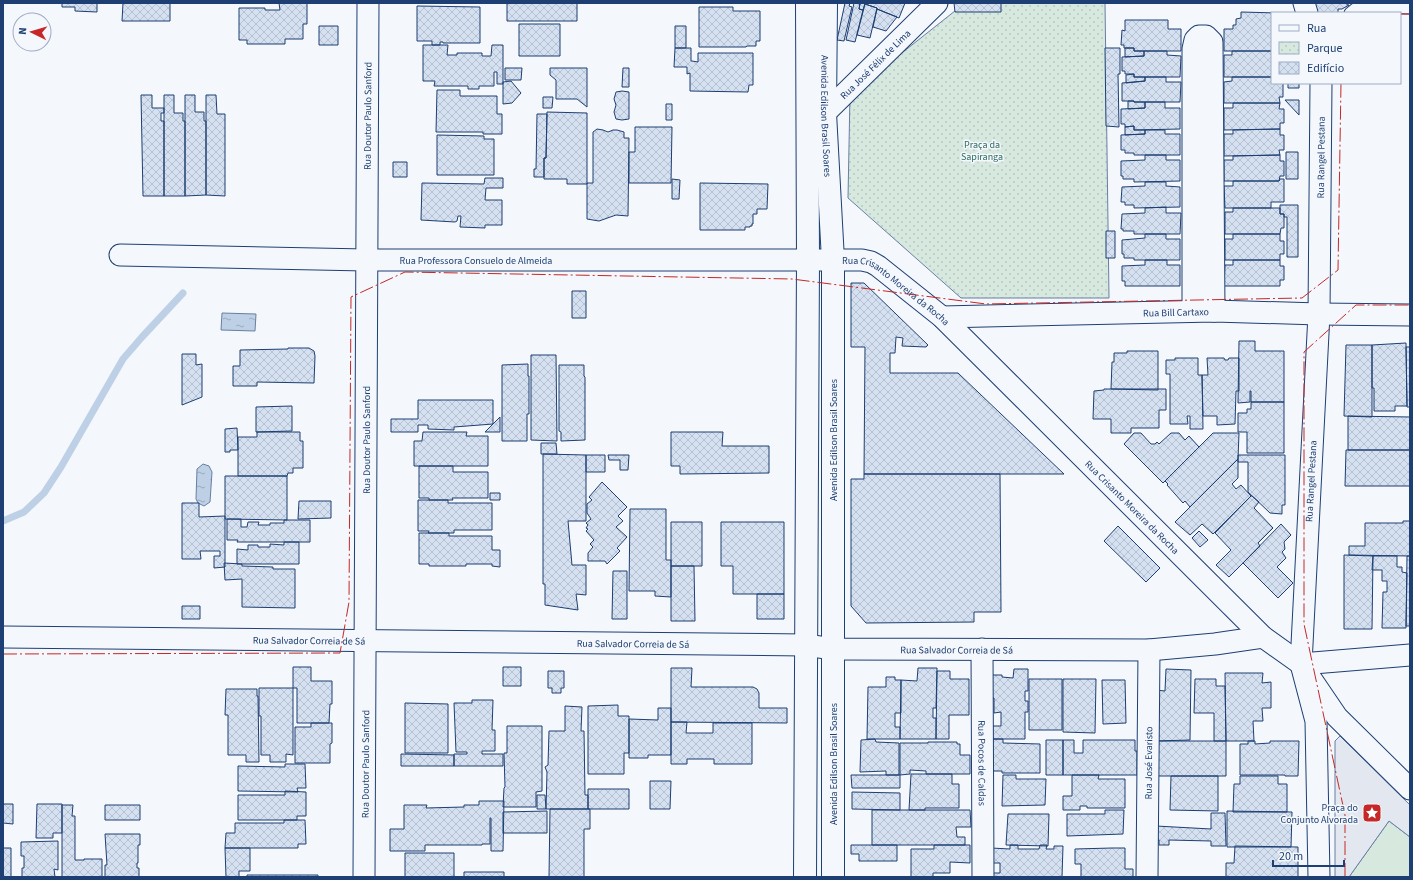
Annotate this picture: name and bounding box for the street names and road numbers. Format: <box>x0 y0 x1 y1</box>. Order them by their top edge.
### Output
street label: Rua José Félix de Lima <box>837 27 914 103</box>
street label: Avenida Edilson Brasil Soares <box>817 55 834 177</box>
street label: Rua Doutor Paulo Sanford <box>361 62 375 170</box>
street label: Rua Rangel Pestana <box>1314 116 1329 198</box>
street label: Rua Professora Consuelo de Almeida <box>400 254 552 268</box>
street label: Rua Crisanto Moreira da Rocha <box>842 254 952 329</box>
street label: Rua Bill Cartaxo <box>1143 305 1209 321</box>
street label: Avenida Edilson Brasil Soares <box>827 379 841 501</box>
street label: Rua Doutor Paulo Sanford <box>360 386 374 494</box>
street label: Rua Rangel Pestana <box>1302 440 1320 523</box>
street label: Rua Crisanto Moreira da Rocha <box>1081 457 1182 558</box>
street label: Rua Salvador Correia de Sá <box>253 633 365 649</box>
street label: Rua Salvador Correia de Sá <box>577 637 689 652</box>
street label: Rua Salvador Correia de Sá <box>900 643 1013 658</box>
street label: Avenida Edilson Brasil Soares <box>827 703 841 825</box>
street label: Rua Doutor Paulo Sanford <box>359 710 373 818</box>
street label: Rua Pocos de Caldas <box>974 720 989 806</box>
street label: Rua José Evaristo <box>1142 726 1156 800</box>

